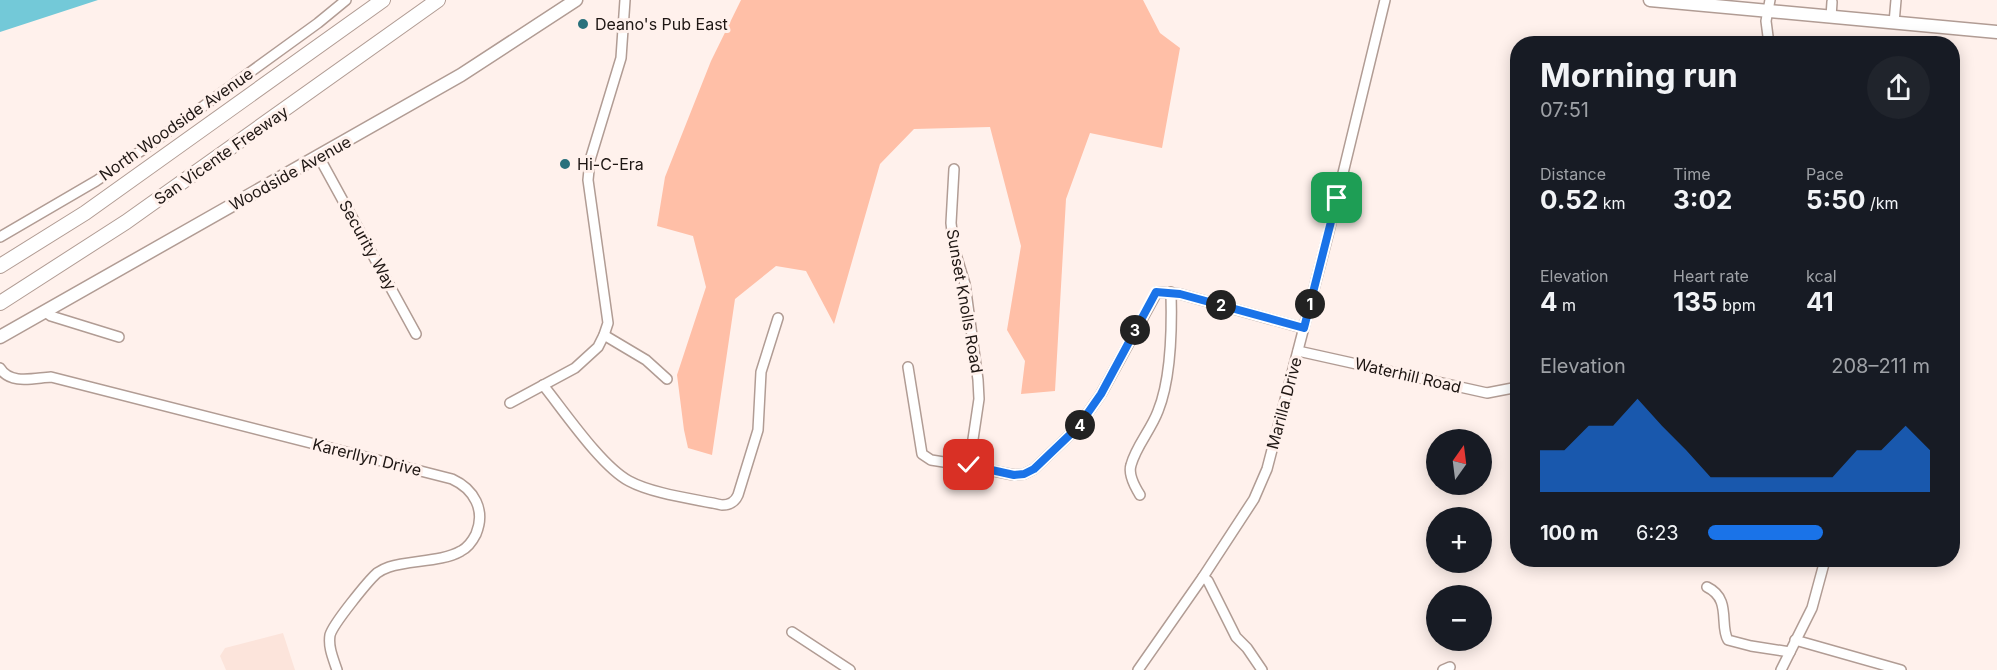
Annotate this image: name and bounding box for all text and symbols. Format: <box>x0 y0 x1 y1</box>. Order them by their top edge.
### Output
place label: Deano's Pub East <box>595 14 728 34</box>
marker: Deano's Pub East <box>576 17 590 31</box>
text: Morning run <box>1540 55 1738 95</box>
button: share <box>1867 56 1930 119</box>
street label: North Woodside Avenue <box>95 63 257 185</box>
text: 07:51 <box>1540 98 1589 122</box>
street label: San Vicente Freeway <box>150 101 292 209</box>
street label: Woodside Avenue <box>226 131 354 215</box>
place label: Hi-C-Era <box>577 154 644 174</box>
marker: Hi-C-Era <box>558 157 572 171</box>
text: Distance <box>1540 164 1606 184</box>
text: Time <box>1673 164 1711 184</box>
text: Pace <box>1806 164 1844 184</box>
pin <box>1311 172 1362 223</box>
icon: arrive <box>1320 181 1353 214</box>
text: 0.52 <box>1540 184 1598 215</box>
text: 3:02 <box>1673 184 1732 215</box>
text: 5:50 <box>1806 184 1865 215</box>
text: km <box>1598 193 1626 213</box>
text: /km <box>1865 193 1899 213</box>
street label: Security Way <box>335 196 401 294</box>
street label: Sunset Knolls Road <box>942 227 988 375</box>
text: Elevation <box>1540 266 1609 286</box>
text: Heart rate <box>1673 266 1749 286</box>
text: kcal <box>1806 266 1837 286</box>
text: 4 <box>1540 286 1558 317</box>
text: 135 <box>1673 286 1718 317</box>
text: 41 <box>1806 286 1834 317</box>
pin: 1 <box>1295 289 1325 319</box>
pin: 2 <box>1206 290 1236 320</box>
text: 1 <box>1307 294 1313 314</box>
text: 2 <box>1216 295 1226 315</box>
text: m <box>1558 295 1576 315</box>
text: bpm <box>1718 295 1756 315</box>
pin: 3 <box>1120 315 1150 345</box>
text: 3 <box>1130 320 1140 340</box>
street label: Waterhill Road <box>1353 353 1463 397</box>
text: Elevation <box>1540 354 1626 378</box>
text: 208–211 m <box>1831 354 1930 378</box>
street label: Marilla Drive <box>1262 355 1306 451</box>
pin: 4 <box>1065 410 1095 440</box>
text: 4 <box>1075 415 1085 435</box>
north arrow <box>1426 429 1492 495</box>
map controls <box>1426 429 1492 651</box>
street label: Karerllyn Drive <box>310 434 424 480</box>
pin <box>943 439 994 490</box>
icon: check <box>952 448 985 481</box>
button: + <box>1426 507 1492 573</box>
text: 100 m <box>1540 521 1599 545</box>
text: 6:23 <box>1636 521 1679 545</box>
button: − <box>1426 585 1492 651</box>

